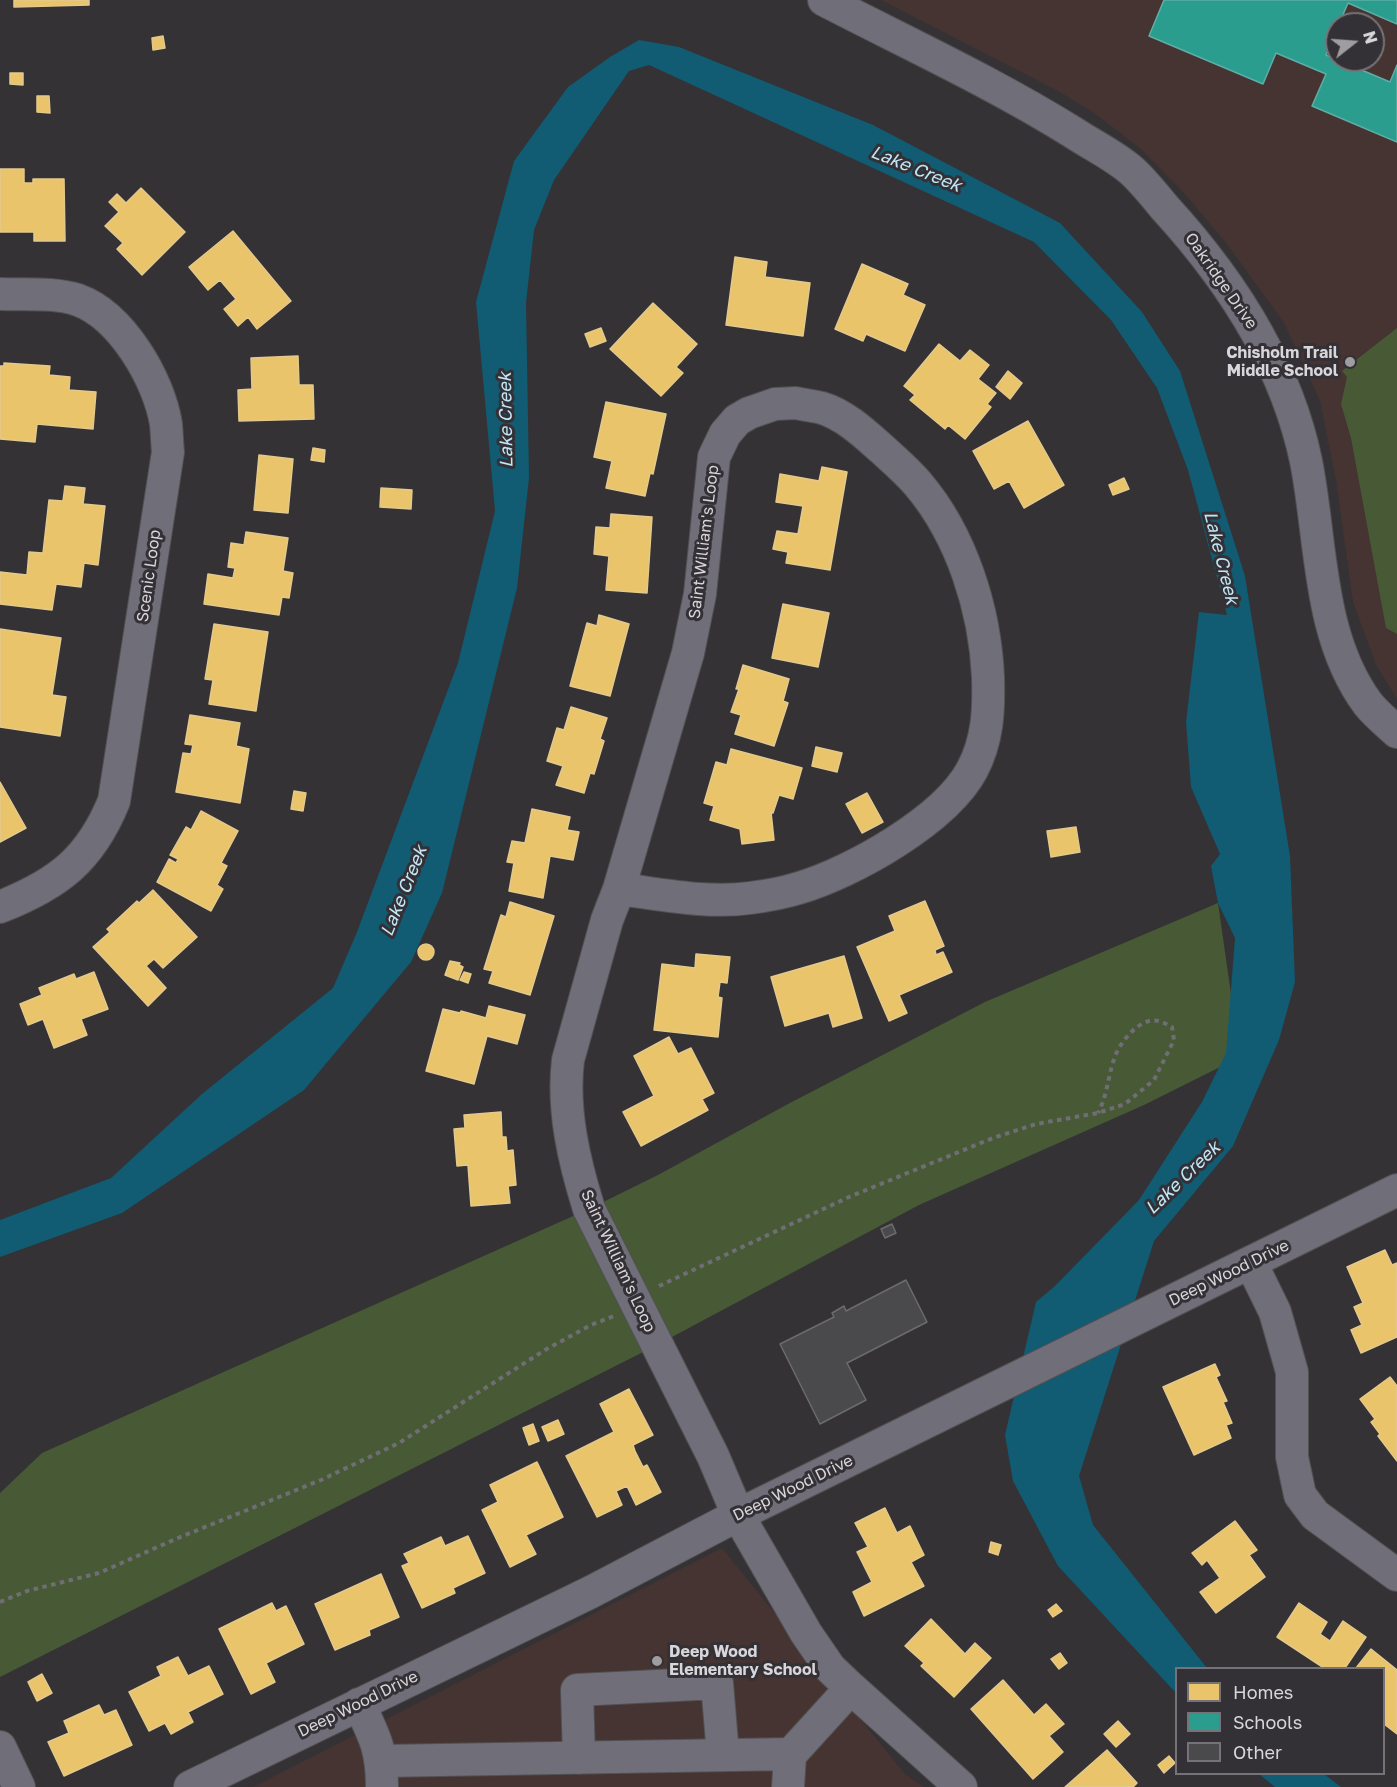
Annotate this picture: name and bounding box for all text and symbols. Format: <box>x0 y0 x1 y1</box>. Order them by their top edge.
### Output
north arrow <box>1325 12 1385 72</box>
text: N <box>1359 29 1382 46</box>
water label: Lake Creek <box>868 141 964 197</box>
street label: Oakridge Drive <box>1181 229 1261 333</box>
place label: Chisholm Trail Middle School <box>1226 343 1338 381</box>
marker: Chisholm Trail Middle School <box>1343 355 1357 369</box>
water label: Lake Creek <box>494 372 518 468</box>
street label: Saint William's Loop <box>685 464 723 620</box>
water label: Lake Creek <box>1199 509 1243 607</box>
street label: Scenic Loop <box>133 529 165 623</box>
water label: Lake Creek <box>376 843 432 939</box>
water label: Lake Creek <box>1141 1137 1225 1219</box>
street label: Saint William's Loop <box>577 1187 659 1335</box>
street label: Deep Wood Drive <box>1166 1236 1292 1310</box>
street label: Deep Wood Drive <box>730 1451 856 1525</box>
place label: Deep Wood Elementary School <box>669 1642 817 1680</box>
marker: Deep Wood Elementary School <box>650 1654 664 1668</box>
street label: Deep Wood Drive <box>295 1667 421 1741</box>
legend <box>1175 1667 1385 1775</box>
text: Homes <box>1233 1681 1293 1703</box>
text: Schools <box>1233 1711 1302 1733</box>
text: Other <box>1233 1741 1282 1763</box>

